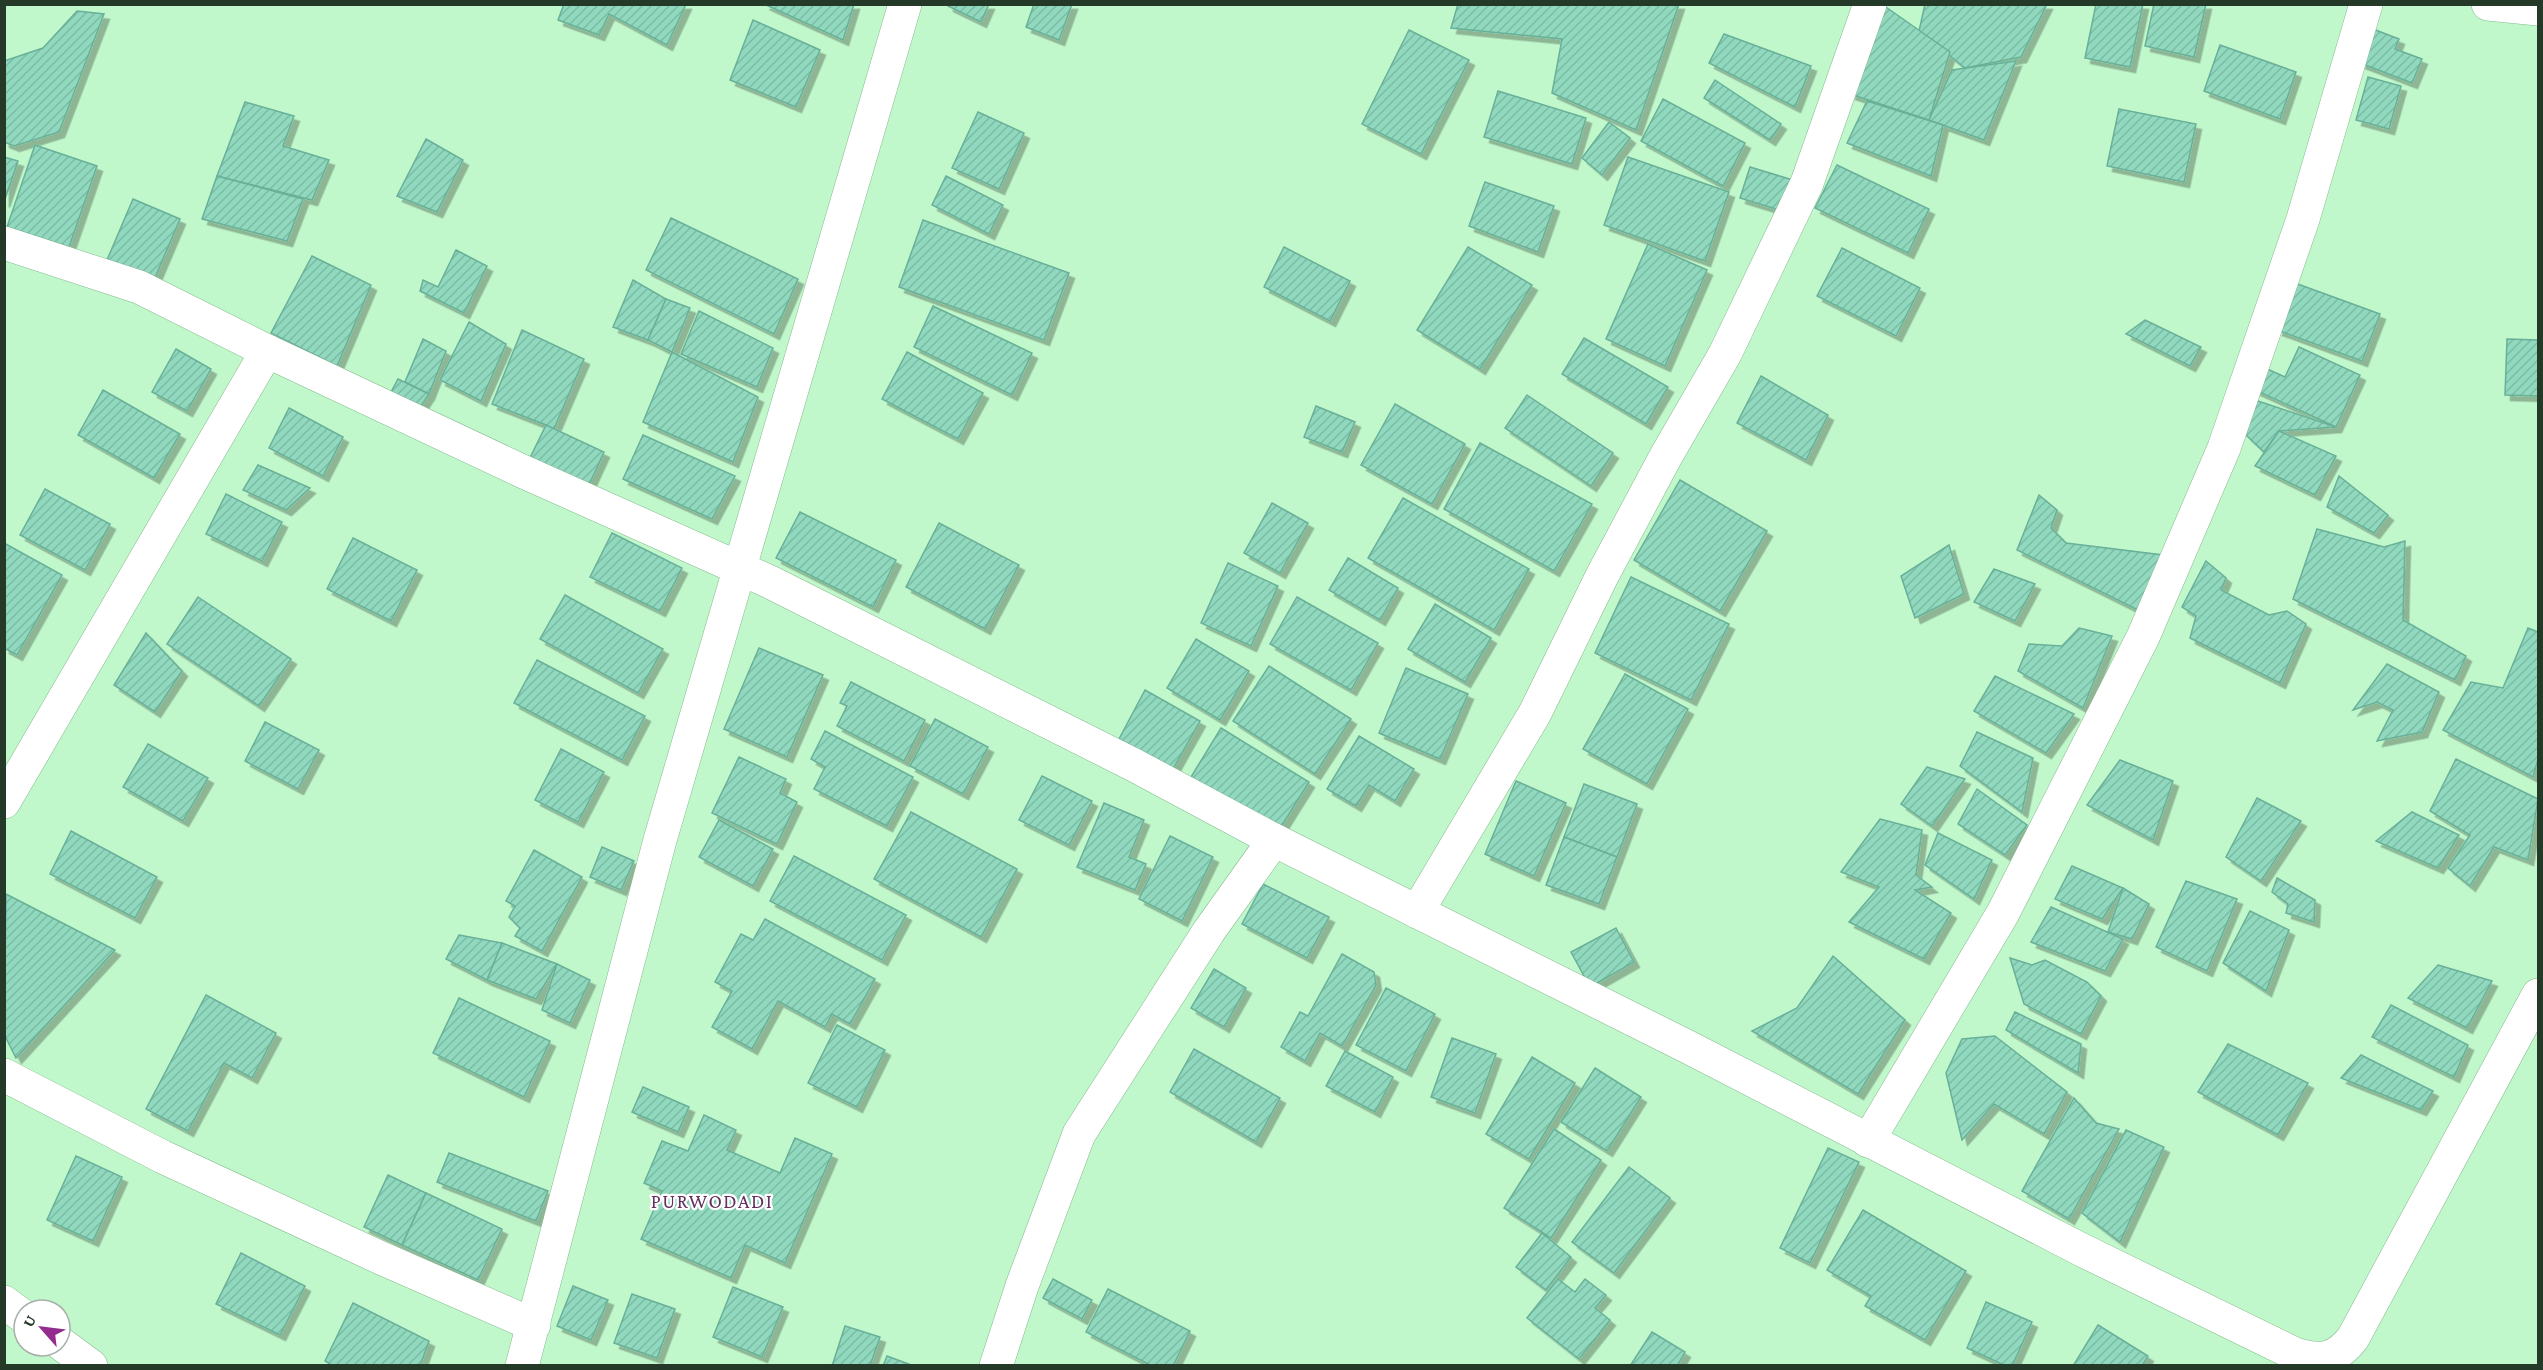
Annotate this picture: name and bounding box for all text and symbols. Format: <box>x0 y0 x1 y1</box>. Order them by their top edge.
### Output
district label: PURWODADI <box>651 1190 773 1212</box>
north arrow <box>12 1298 72 1358</box>
text: U <box>19 1312 39 1330</box>

